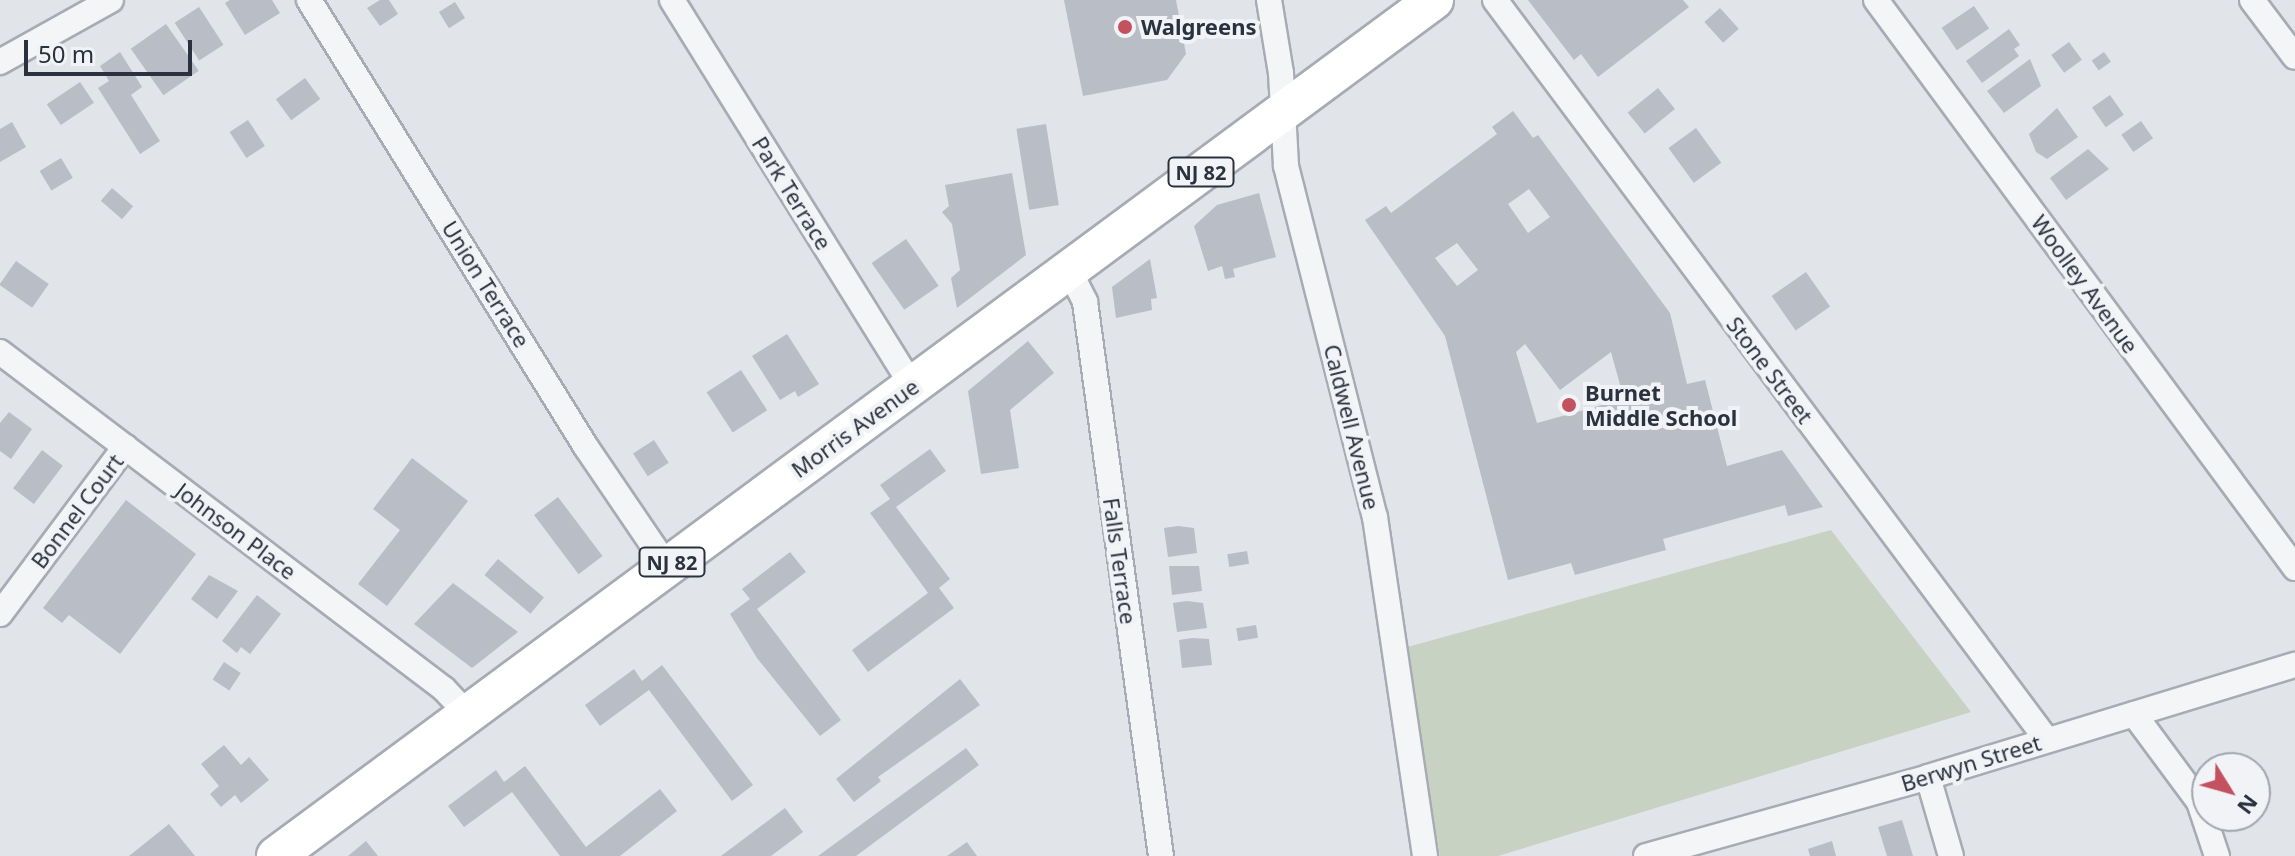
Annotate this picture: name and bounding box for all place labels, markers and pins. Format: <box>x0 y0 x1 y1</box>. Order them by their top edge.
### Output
place label: Walgreens <box>1141 14 1256 40</box>
marker: Walgreens <box>1116 18 1134 36</box>
place label: Burnet Middle School <box>1585 379 1737 430</box>
marker: Burnet Middle School <box>1560 396 1578 414</box>

